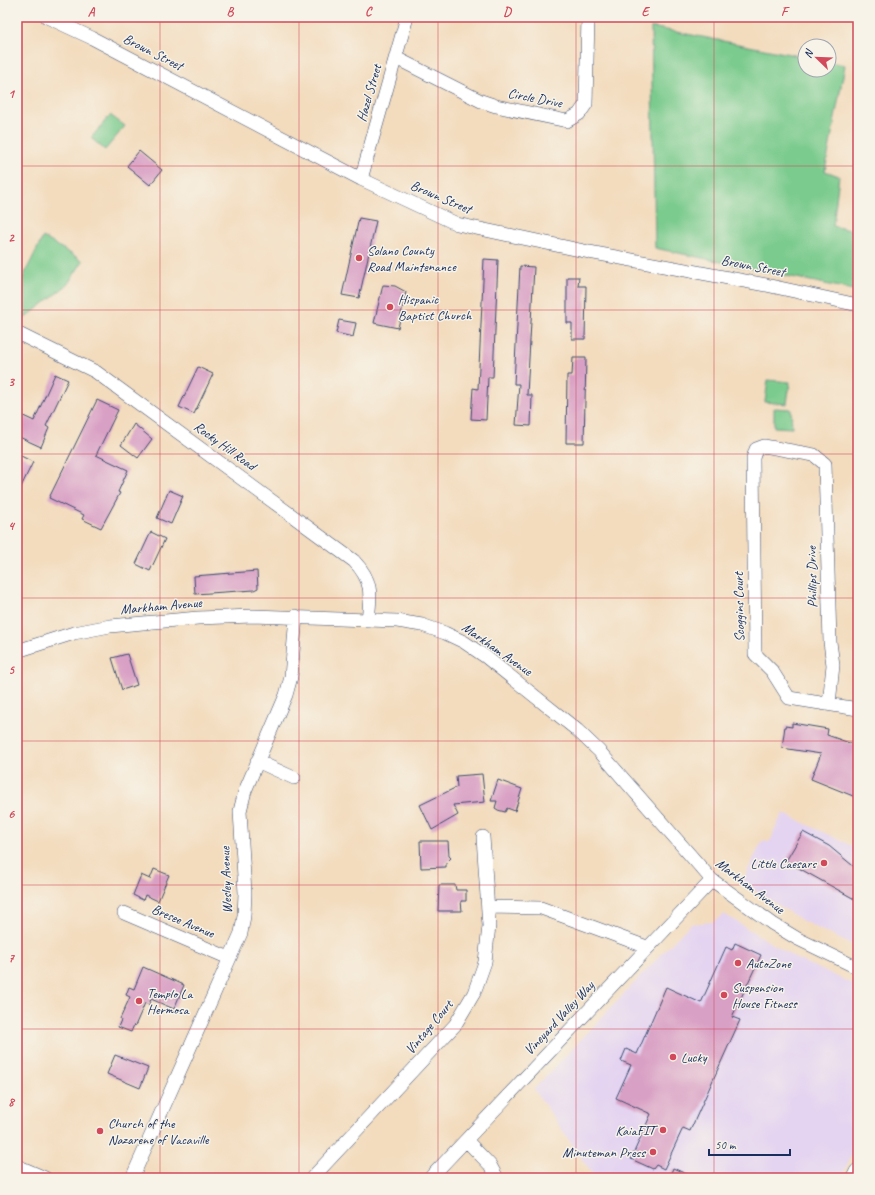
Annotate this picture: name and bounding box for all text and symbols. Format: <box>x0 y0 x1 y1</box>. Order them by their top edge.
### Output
text: A <box>88 4 96 20</box>
text: B <box>227 4 235 20</box>
text: C <box>365 4 373 20</box>
text: D <box>503 4 512 20</box>
text: E <box>642 4 651 20</box>
text: F <box>781 4 790 20</box>
street label: Brown Street <box>120 30 188 75</box>
north arrow <box>797 38 837 78</box>
text: N <box>800 46 816 60</box>
street label: Hazel Street <box>353 61 386 124</box>
street label: Circle Drive <box>507 84 565 112</box>
text: 1 <box>8 86 16 102</box>
street label: Brown Street <box>408 177 476 218</box>
text: 2 <box>8 230 15 246</box>
place label: Solano County Road Maintenance <box>367 242 457 275</box>
street label: Brown Street <box>720 252 789 281</box>
marker: Solano County Road Maintenance <box>354 253 364 263</box>
place label: Hispanic Baptist Church <box>398 291 472 324</box>
marker: Hispanic Baptist Church <box>385 302 395 312</box>
text: 3 <box>8 374 15 390</box>
street label: Rocky Hill Road <box>191 418 261 476</box>
text: 4 <box>8 518 16 534</box>
street label: Phillips Drive <box>803 545 821 608</box>
street label: Scoggins Court <box>730 571 748 642</box>
street label: Markham Avenue <box>120 594 204 618</box>
street label: Markham Avenue <box>459 619 537 680</box>
text: 5 <box>8 662 15 678</box>
text: 6 <box>8 806 15 822</box>
street label: Wesley Avenue <box>216 845 236 914</box>
street label: Markham Avenue <box>712 855 789 918</box>
place label: Little Caesars <box>751 855 817 872</box>
marker: Little Caesars <box>819 858 829 868</box>
street label: Bresee Avenue <box>149 900 218 942</box>
text: 7 <box>8 950 15 966</box>
place label: AutoZone <box>746 955 792 972</box>
marker: AutoZone <box>733 958 743 968</box>
street label: Vineyard Valley Way <box>520 977 598 1059</box>
place label: Suspension House Fitness <box>732 979 798 1012</box>
place label: Templo La Hermosa <box>147 985 193 1018</box>
marker: Suspension House Fitness <box>719 990 729 1000</box>
street label: Vintage Court <box>401 995 457 1057</box>
marker: Templo La Hermosa <box>134 996 144 1006</box>
place label: Lucky <box>681 1049 708 1066</box>
marker: Lucky <box>668 1052 678 1062</box>
text: 8 <box>8 1094 16 1110</box>
place label: Church of the Nazarene of Vacaville <box>108 1115 210 1148</box>
place label: KaiaFIT <box>616 1122 659 1139</box>
marker: KaiaFIT <box>658 1125 668 1135</box>
marker: Church of the Nazarene of Vacaville <box>95 1126 105 1136</box>
scale bar <box>709 1131 790 1157</box>
text: 50 m <box>715 1137 737 1153</box>
place label: Minuteman Press <box>562 1144 646 1161</box>
marker: Minuteman Press <box>648 1147 658 1157</box>

